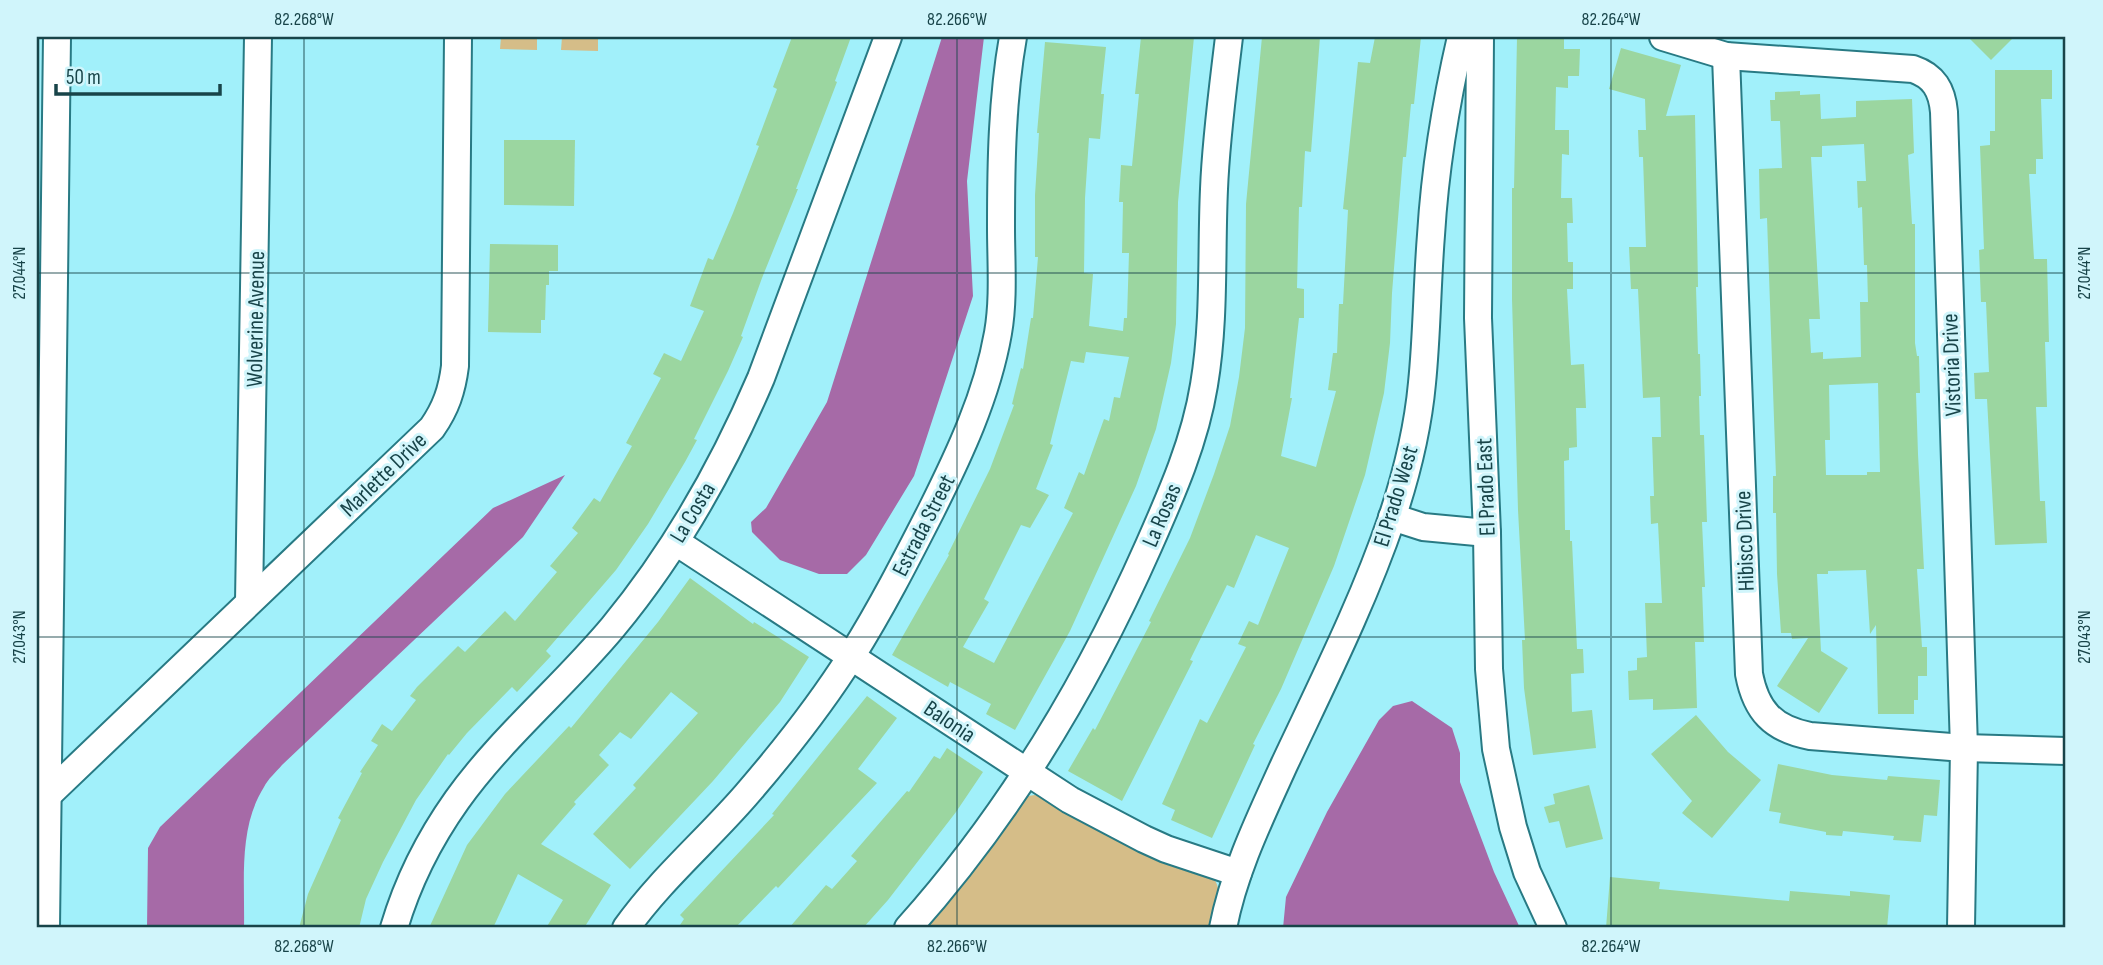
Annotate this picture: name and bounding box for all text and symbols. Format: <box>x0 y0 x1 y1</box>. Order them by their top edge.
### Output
text: 82.268°W <box>274 9 334 30</box>
text: 82.266°W <box>927 9 987 30</box>
text: 82.264°W <box>1581 9 1641 30</box>
scale bar <box>56 52 220 96</box>
text: 50 m <box>66 65 101 90</box>
text: 27.044°N <box>9 247 30 299</box>
text: 27.044°N <box>2074 247 2095 299</box>
street label: Wolverine Avenue <box>241 251 271 387</box>
street label: Vistoria Drive <box>1936 313 1968 417</box>
street label: Marlette Drive <box>335 427 433 523</box>
street label: El Prado East <box>1470 437 1502 537</box>
street label: El Prado West <box>1367 442 1425 550</box>
street label: Estrada Street <box>886 470 961 581</box>
street label: La Costa <box>664 477 722 548</box>
street label: La Rosas <box>1136 479 1188 551</box>
street label: Hibisco Drive <box>1729 490 1761 592</box>
text: 27.043°N <box>9 610 30 664</box>
text: 27.043°N <box>2074 610 2095 664</box>
street label: Balonia <box>918 695 980 749</box>
text: 82.268°W <box>274 936 334 957</box>
text: 82.266°W <box>927 936 987 957</box>
text: 82.264°W <box>1581 936 1641 957</box>

